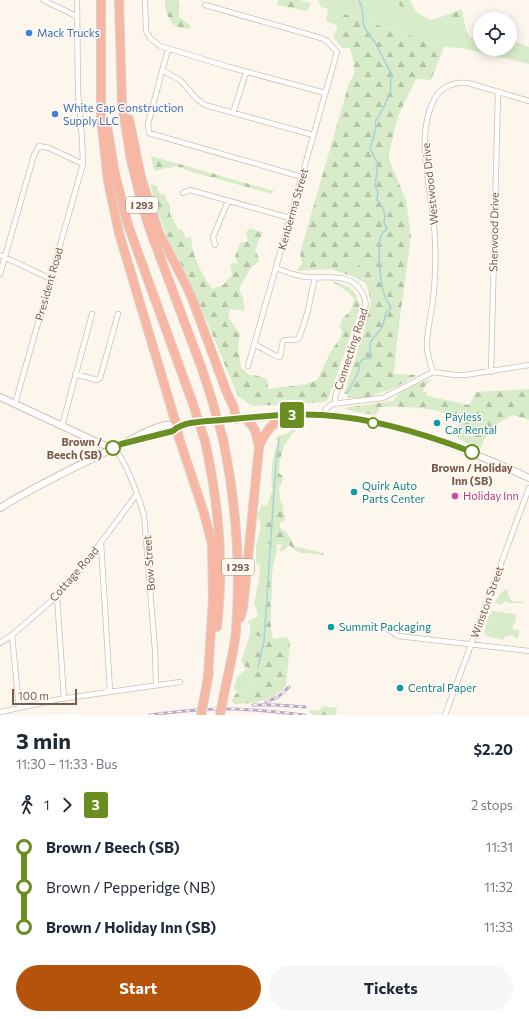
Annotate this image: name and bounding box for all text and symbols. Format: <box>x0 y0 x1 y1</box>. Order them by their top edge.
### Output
map controls <box>473 12 517 56</box>
button: locate <box>473 12 517 56</box>
place label: Mack Trucks <box>37 26 100 39</box>
marker: Mack Trucks <box>24 28 34 38</box>
place label: White Cap Construction Supply LLC <box>63 101 184 127</box>
marker: White Cap Construction Supply LLC <box>50 109 60 119</box>
street label: Westwood Drive <box>419 142 440 226</box>
street label: Kenberma Street <box>275 166 311 251</box>
street label: Sherwood Drive <box>486 192 501 272</box>
road number: I 293 <box>126 197 158 213</box>
street label: President Road <box>32 246 65 322</box>
street label: Connecting Road <box>331 306 370 391</box>
line badge: 3 <box>279 402 305 428</box>
text: 3 <box>288 406 296 423</box>
place label: Payless Car Rental <box>445 410 497 436</box>
unlabelled marker <box>367 417 379 429</box>
marker: Payless Car Rental <box>432 418 442 428</box>
place label: Brown / Beech (SB) <box>47 435 102 461</box>
marker: Brown / Beech (SB) <box>105 440 121 456</box>
marker: Brown / Holiday Inn (SB) <box>464 444 480 460</box>
place label: Brown / Holiday Inn (SB) <box>431 461 513 487</box>
place label: Quirk Auto Parts Center <box>362 479 426 505</box>
marker: Quirk Auto Parts Center <box>349 487 359 497</box>
place label: Holiday Inn <box>463 489 519 502</box>
marker: Holiday Inn <box>450 491 460 501</box>
street label: Bow Street <box>140 534 157 591</box>
street label: Cottage Road <box>46 544 101 604</box>
road number: I 293 <box>222 559 254 575</box>
street label: Winston Street <box>467 564 506 640</box>
place label: Summit Packaging <box>339 620 431 633</box>
marker: Summit Packaging <box>326 622 336 632</box>
place label: Central Paper <box>408 681 477 694</box>
marker: Central Paper <box>395 683 405 693</box>
scale bar <box>12 687 77 706</box>
text: 100 m <box>18 689 49 702</box>
text: 3 min <box>16 727 71 754</box>
text: $2.20 <box>473 740 513 758</box>
text: 11:30 – 11:33 · Bus <box>16 756 117 772</box>
icon: walk <box>16 794 38 816</box>
icon: forward <box>56 794 78 816</box>
text: 3 <box>92 796 100 813</box>
text: 1 <box>44 797 50 813</box>
text: 2 stops <box>471 797 513 813</box>
text: Brown / Beech (SB) <box>46 838 180 856</box>
text: 11:31 <box>486 839 513 855</box>
text: Brown / Pepperidge (NB) <box>46 878 215 896</box>
text: 11:32 <box>484 879 513 895</box>
text: Brown / Holiday Inn (SB) <box>46 918 216 936</box>
text: 11:33 <box>484 919 513 935</box>
button: Start <box>16 965 261 1011</box>
button: Tickets <box>269 965 513 1011</box>

